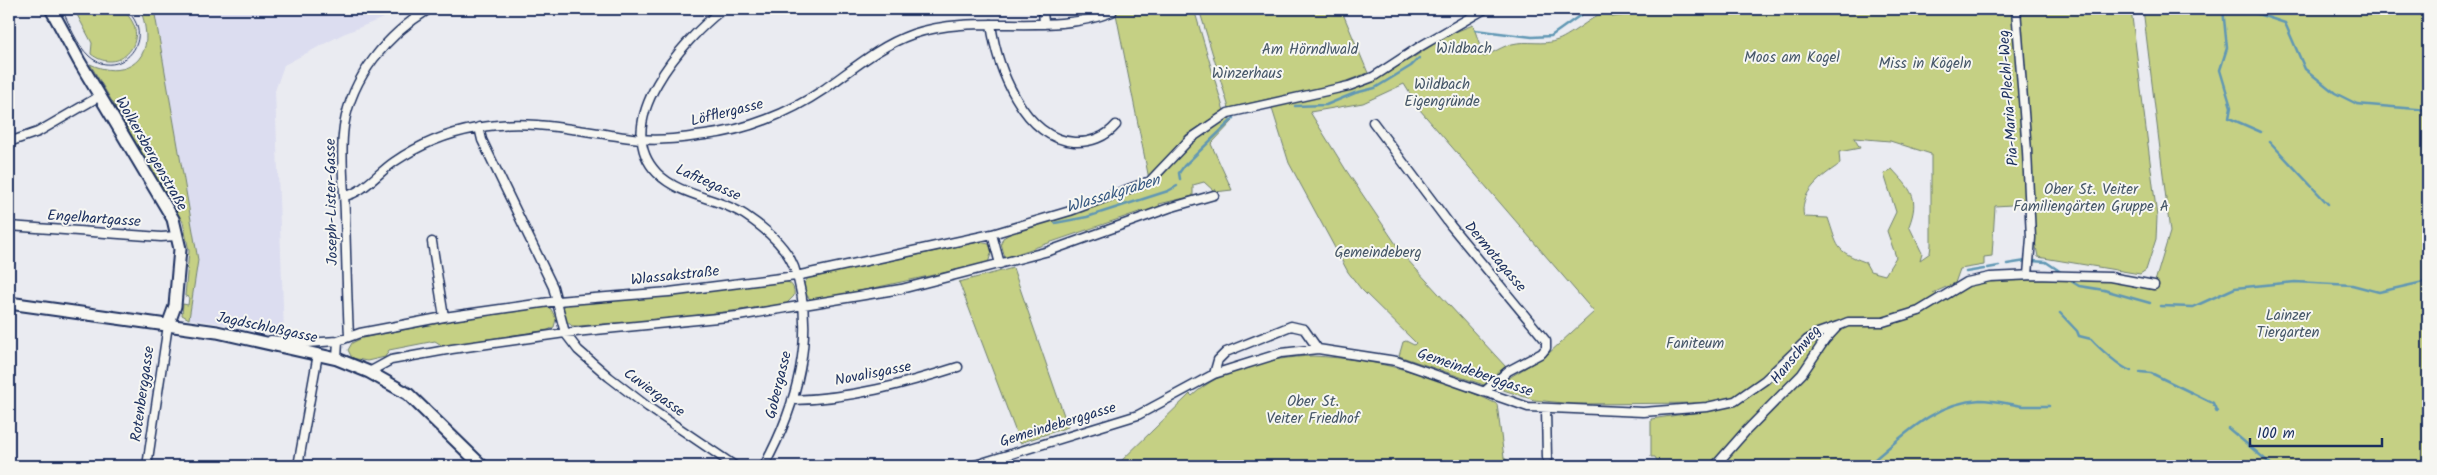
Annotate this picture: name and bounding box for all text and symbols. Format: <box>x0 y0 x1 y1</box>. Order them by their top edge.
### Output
street label: Pia-Maria-Plechl-Weg <box>1992 29 2026 167</box>
park label: Wildbach <box>1436 37 1492 61</box>
park label: Am Hörndlwald <box>1262 38 1359 62</box>
park label: Moos am Kogel <box>1744 46 1840 70</box>
park label: Miss in Kögeln <box>1879 52 1971 76</box>
park label: Winzerhaus <box>1212 62 1283 86</box>
park label: Wildbach Eigengründe <box>1404 73 1480 114</box>
street label: Wolkersbergenstraße <box>108 92 194 216</box>
street label: Löfflergasse <box>688 92 766 134</box>
street label: Joseph-Lister-Gasse <box>319 138 345 266</box>
street label: Lafitegasse <box>671 158 745 208</box>
water label: Wlassakgraben <box>1063 167 1164 220</box>
park label: Ober St. Veiter Familiengärten Gruppe A <box>2013 178 2169 219</box>
street label: Engelhartgasse <box>46 204 142 234</box>
street label: Dermotagasse <box>1458 216 1532 298</box>
park label: Gemeindeberg <box>1334 241 1422 265</box>
street label: Wlassakstraße <box>629 259 721 293</box>
park label: Lainzer Tiergarten <box>2257 304 2320 345</box>
street label: Jagdschloßgasse <box>214 306 320 350</box>
street label: Hanschweg <box>1765 320 1827 390</box>
park label: Faniteum <box>1666 332 1724 356</box>
street label: Gemeindeberggasse <box>1414 342 1536 404</box>
street label: Rotenberggasse <box>124 344 162 443</box>
street label: Gobergasse <box>759 348 799 421</box>
street label: Novalisgasse <box>833 355 914 393</box>
street label: Cuviergasse <box>618 362 690 424</box>
park label: Ober St. Veiter Friedhof <box>1267 390 1361 431</box>
street label: Gemeindeberggasse <box>997 396 1120 454</box>
scale bar <box>2250 415 2382 447</box>
text: 100 m <box>2257 422 2295 446</box>

